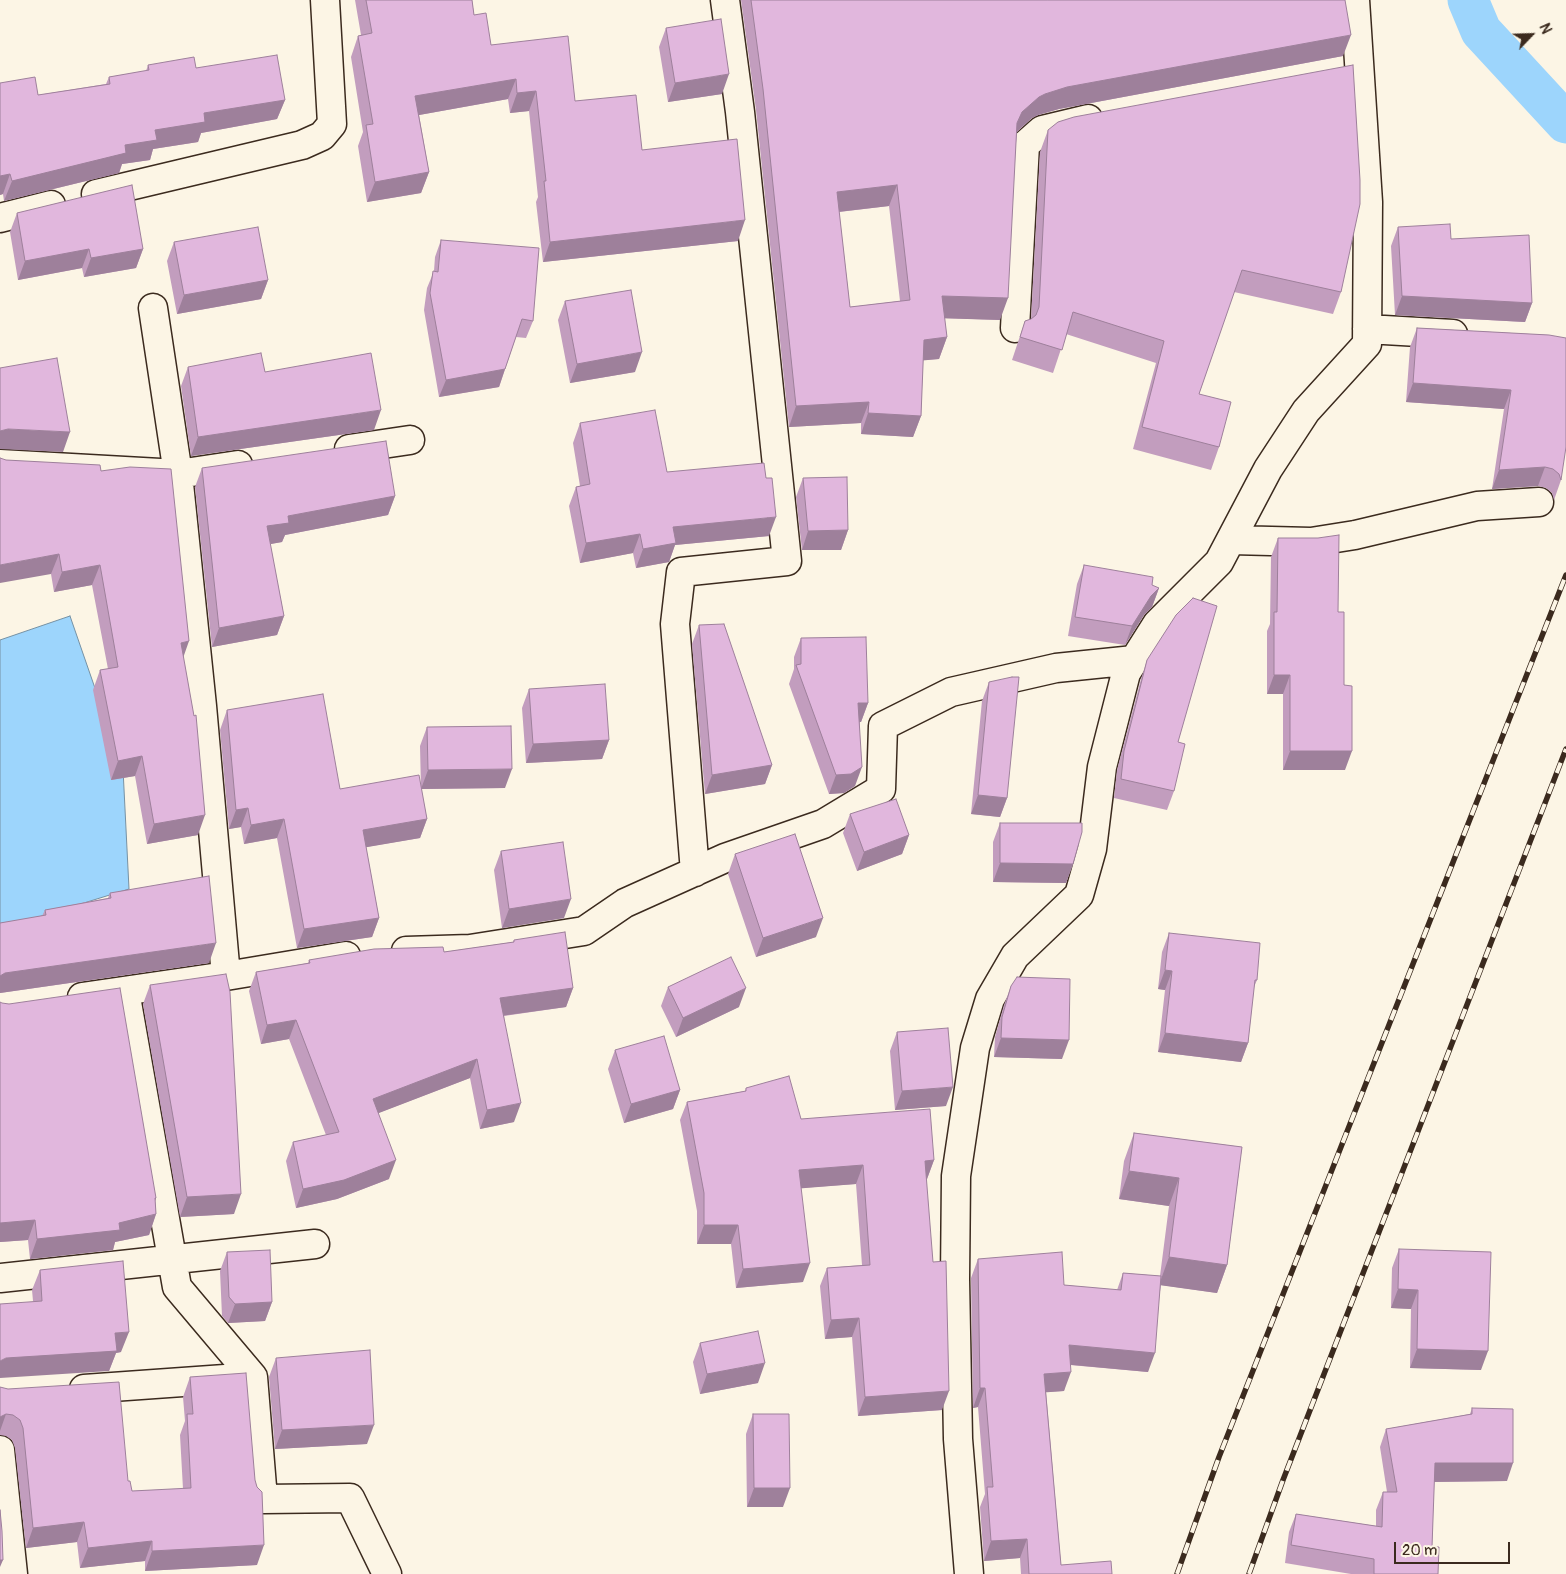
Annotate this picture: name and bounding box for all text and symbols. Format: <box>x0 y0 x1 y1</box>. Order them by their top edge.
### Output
north arrow <box>1506 10 1556 60</box>
text: N <box>1535 21 1555 36</box>
scale bar <box>1396 1532 1512 1564</box>
text: 20 m <box>1402 1541 1437 1560</box>

